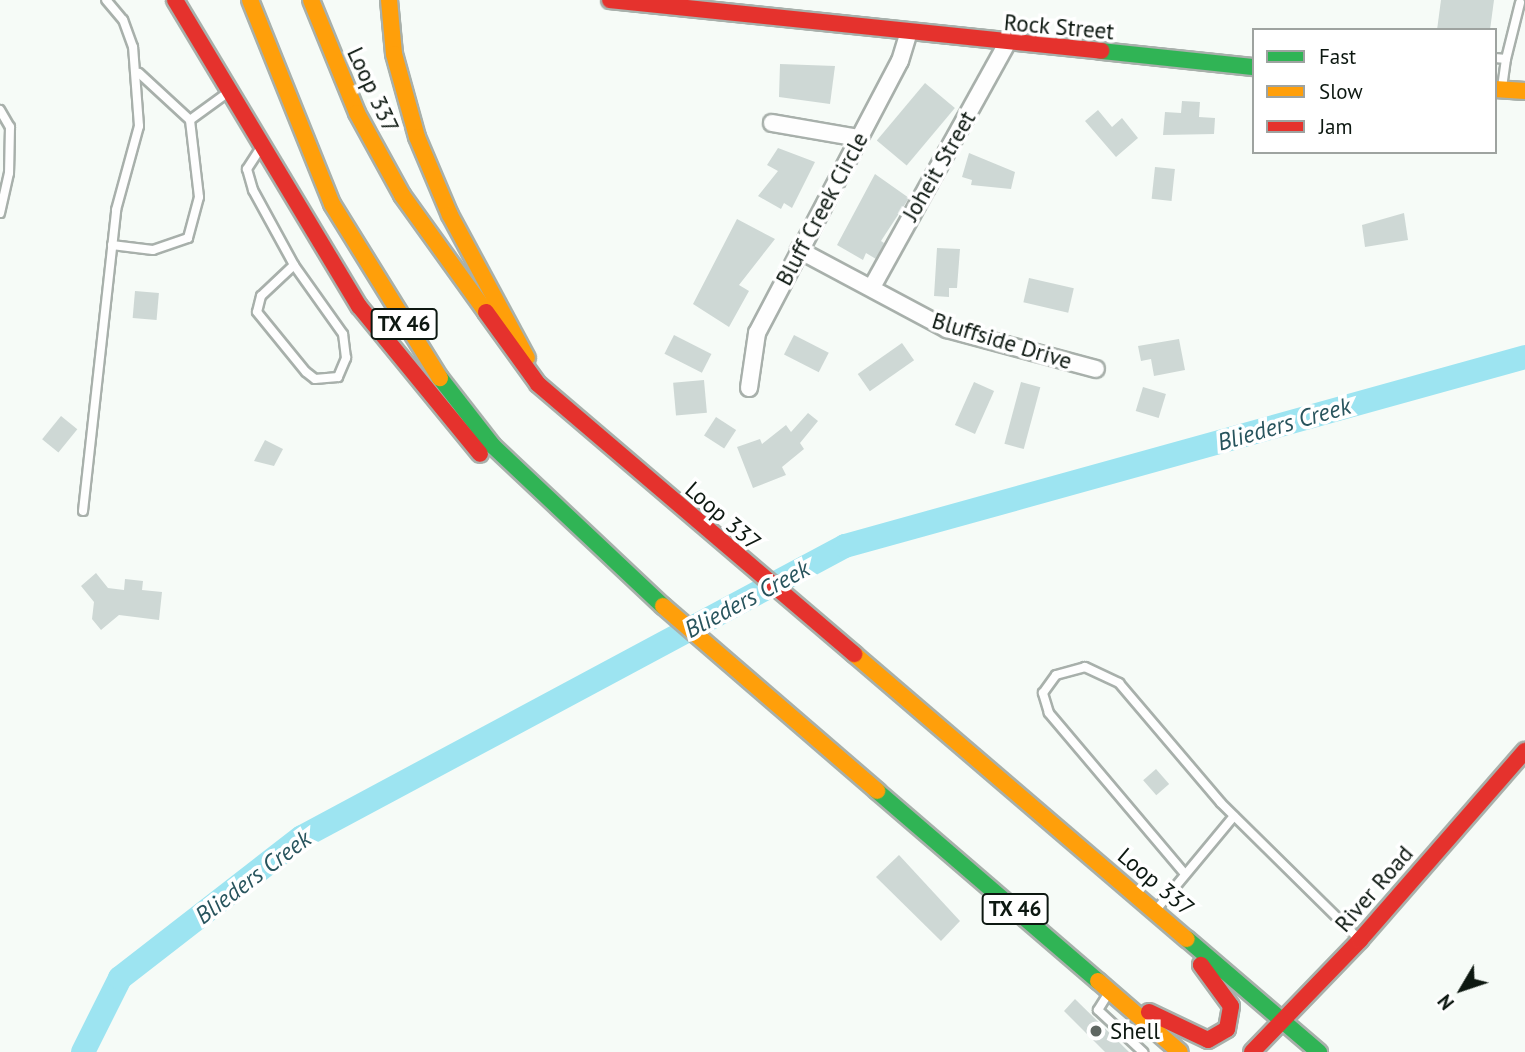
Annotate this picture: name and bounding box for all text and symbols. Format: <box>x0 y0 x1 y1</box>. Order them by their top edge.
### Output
street label: Rock Street <box>1002 8 1116 46</box>
legend <box>1252 28 1497 154</box>
street label: Loop 337 <box>341 43 405 137</box>
text: Fast <box>1319 43 1356 70</box>
text: Slow <box>1319 78 1363 105</box>
street label: Joheit Street <box>897 106 981 226</box>
text: Jam <box>1319 113 1353 140</box>
street label: Bluff Creek Circle <box>770 127 874 291</box>
road number: TX 46 <box>369 306 439 342</box>
street label: Bluffside Drive <box>929 307 1075 375</box>
water label: Blieders Creek <box>1214 391 1354 457</box>
street label: Loop 337 <box>679 476 767 556</box>
water label: Blieders Creek <box>680 554 814 644</box>
water label: Blieders Creek <box>189 824 317 930</box>
street label: River Road <box>1329 840 1419 938</box>
street label: Loop 337 <box>1112 842 1200 922</box>
road number: TX 46 <box>980 892 1050 926</box>
north arrow <box>1427 954 1497 1024</box>
text: N <box>1432 990 1459 1015</box>
place label: Shell <box>1110 1017 1160 1045</box>
marker: Shell <box>1088 1023 1104 1039</box>

